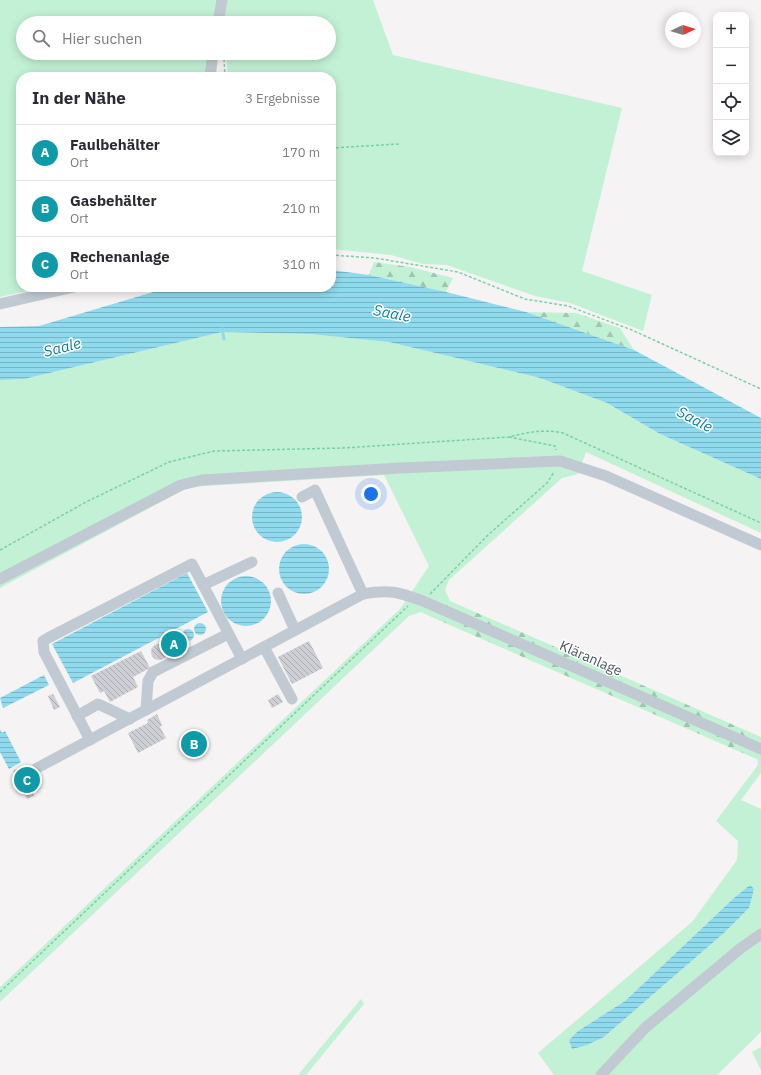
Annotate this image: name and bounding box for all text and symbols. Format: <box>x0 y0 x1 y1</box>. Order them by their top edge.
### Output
north arrow <box>665 12 701 48</box>
map controls <box>713 12 749 156</box>
button: + <box>713 12 749 48</box>
search box <box>16 16 336 60</box>
icon: search <box>30 27 52 49</box>
text: Hier suchen <box>62 29 142 48</box>
button: − <box>713 48 749 84</box>
button: locate <box>713 84 749 120</box>
text: In der Nähe <box>32 87 126 109</box>
text: 3 Ergebnisse <box>245 90 320 107</box>
button: layers <box>713 120 749 156</box>
text: Faulbehälter <box>70 135 160 154</box>
text: A <box>41 144 49 161</box>
text: 170 m <box>282 144 320 161</box>
text: Ort <box>70 154 89 171</box>
text: Gasbehälter <box>70 191 157 210</box>
text: B <box>41 200 49 217</box>
text: 210 m <box>282 200 320 217</box>
text: Ort <box>70 210 89 227</box>
text: Rechenanlage <box>70 247 170 266</box>
text: C <box>41 256 49 273</box>
text: 310 m <box>282 256 320 273</box>
text: Ort <box>70 266 89 283</box>
water label: Saale <box>372 300 413 326</box>
water label: Saale <box>41 333 83 361</box>
water label: Saale <box>674 402 716 436</box>
your location <box>361 484 381 504</box>
pin: A <box>161 629 187 659</box>
street label: Kläranlage <box>557 636 626 680</box>
pin: B <box>181 729 207 759</box>
pin: C <box>14 765 40 795</box>

